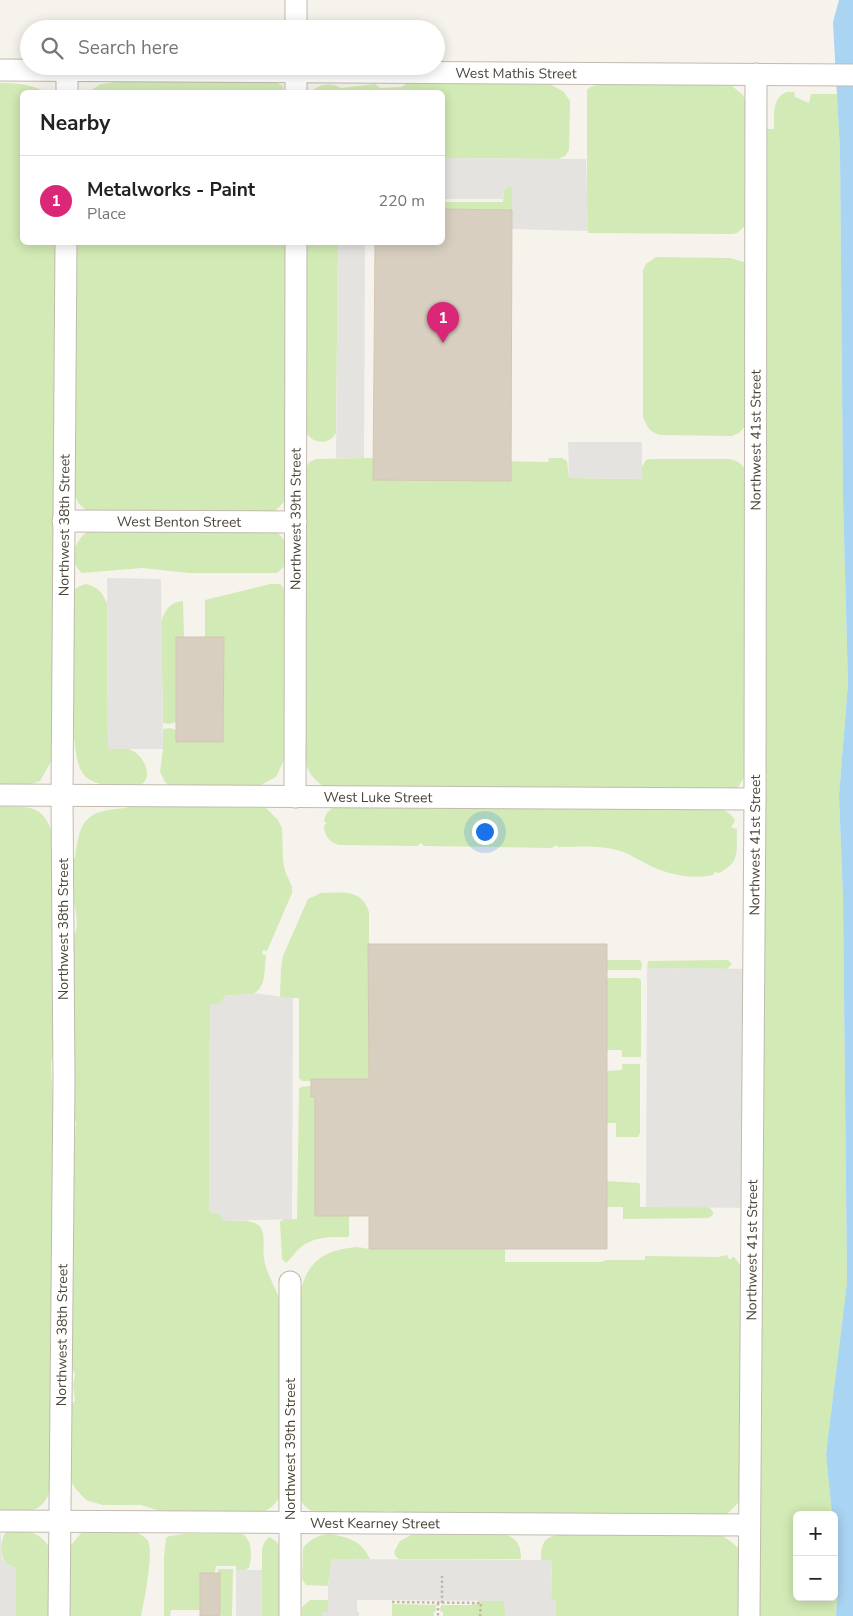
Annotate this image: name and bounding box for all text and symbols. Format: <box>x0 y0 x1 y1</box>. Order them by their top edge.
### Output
search box <box>20 20 445 75</box>
icon: search <box>38 34 66 62</box>
text: Search here <box>78 35 179 61</box>
street label: West Mathis Street <box>455 63 577 83</box>
text: Nearby <box>40 109 110 137</box>
text: Metalworks - Paint <box>87 177 255 203</box>
text: 1 <box>51 190 61 212</box>
text: 220 m <box>378 190 425 212</box>
text: Place <box>87 203 126 225</box>
pin: 1 <box>427 302 459 343</box>
street label: Northwest 41st Street <box>746 369 765 510</box>
street label: Northwest 39th Street <box>286 448 305 590</box>
street label: Northwest 38th Street <box>54 454 74 596</box>
street label: West Benton Street <box>117 512 241 531</box>
street label: Northwest 41st Street <box>745 774 765 916</box>
street label: West Luke Street <box>324 787 432 807</box>
your location <box>472 819 498 845</box>
street label: Northwest 38th Street <box>54 858 73 1000</box>
street label: Northwest 41st Street <box>742 1179 762 1321</box>
street label: Northwest 38th Street <box>51 1264 72 1406</box>
street label: Northwest 39th Street <box>281 1378 300 1520</box>
map controls <box>793 1511 838 1601</box>
button: + <box>793 1511 838 1556</box>
street label: West Kearney Street <box>310 1513 440 1533</box>
button: − <box>793 1556 838 1601</box>

